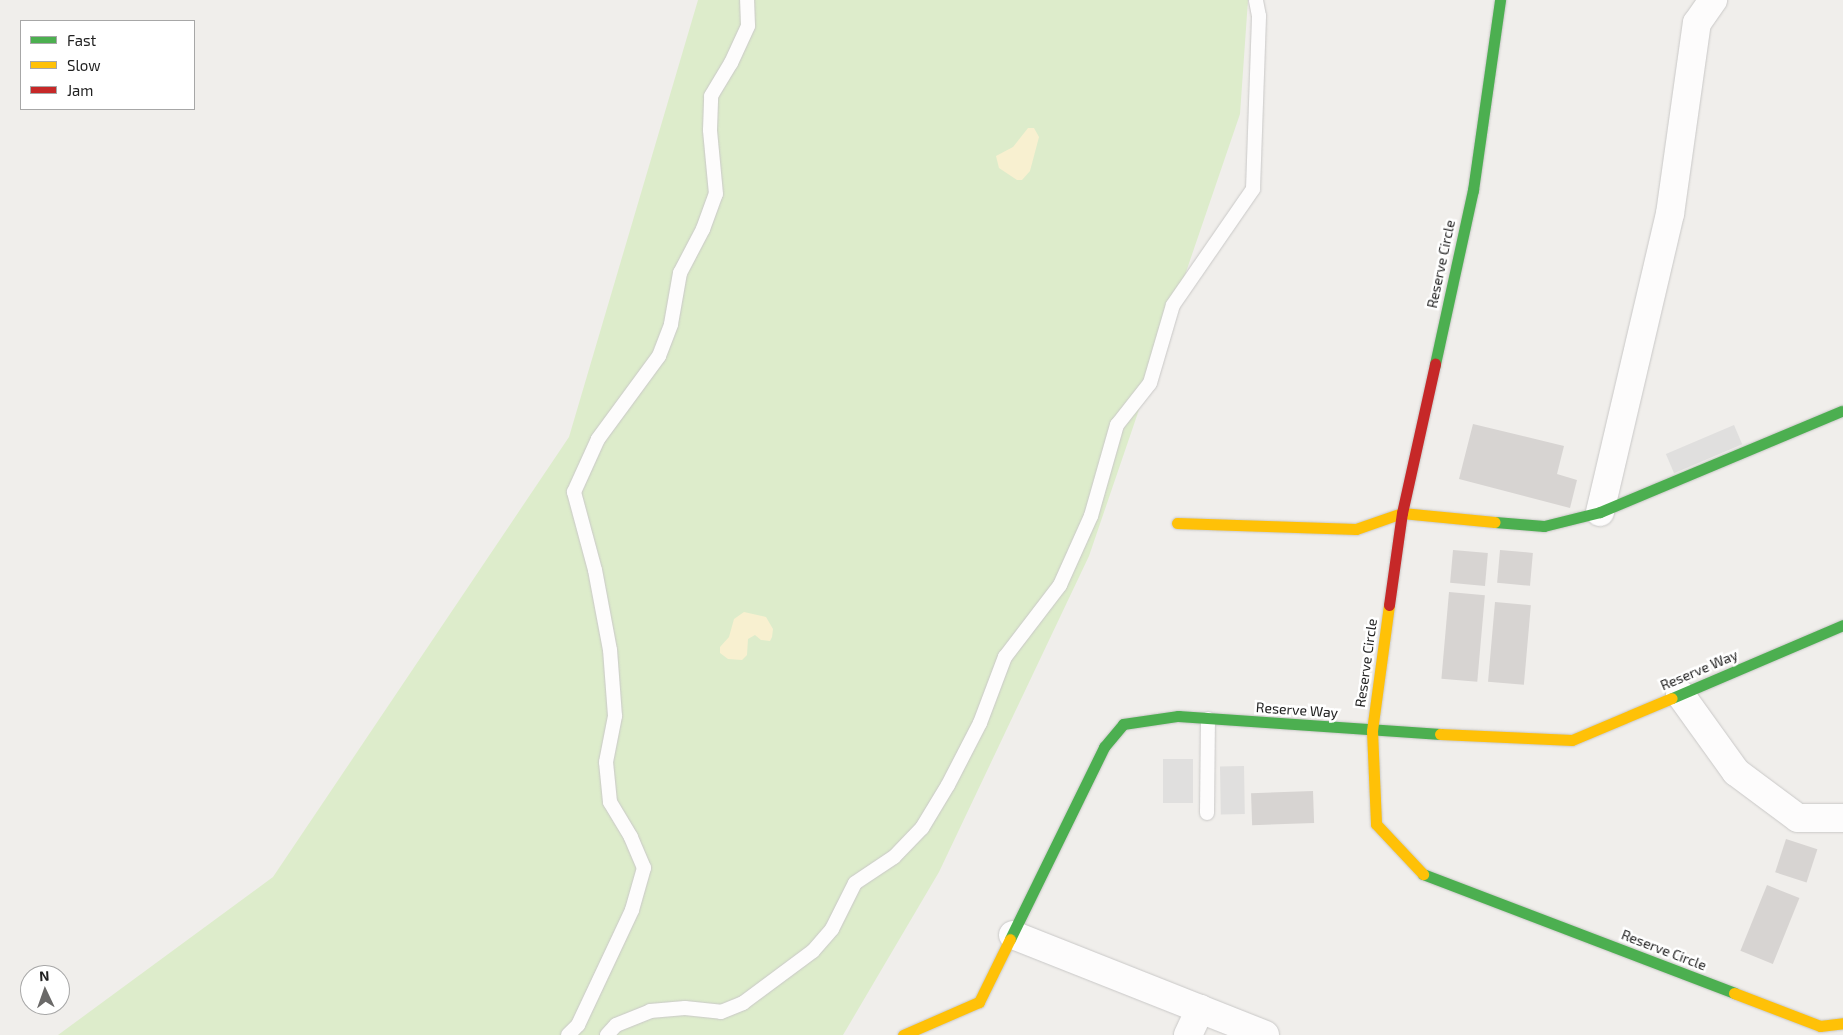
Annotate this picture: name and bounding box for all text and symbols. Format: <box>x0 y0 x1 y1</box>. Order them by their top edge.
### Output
legend <box>20 20 195 110</box>
text: Fast <box>67 31 96 49</box>
text: Slow <box>67 56 101 74</box>
text: Jam <box>67 81 93 99</box>
street label: Reserve Circle <box>1423 218 1459 310</box>
street label: Reserve Circle <box>1351 617 1381 709</box>
street label: Reserve Way <box>1658 646 1740 694</box>
street label: Reserve Way <box>1255 699 1339 721</box>
street label: Reserve Circle <box>1619 926 1709 974</box>
north arrow <box>20 965 70 1015</box>
text: N <box>39 967 50 984</box>

